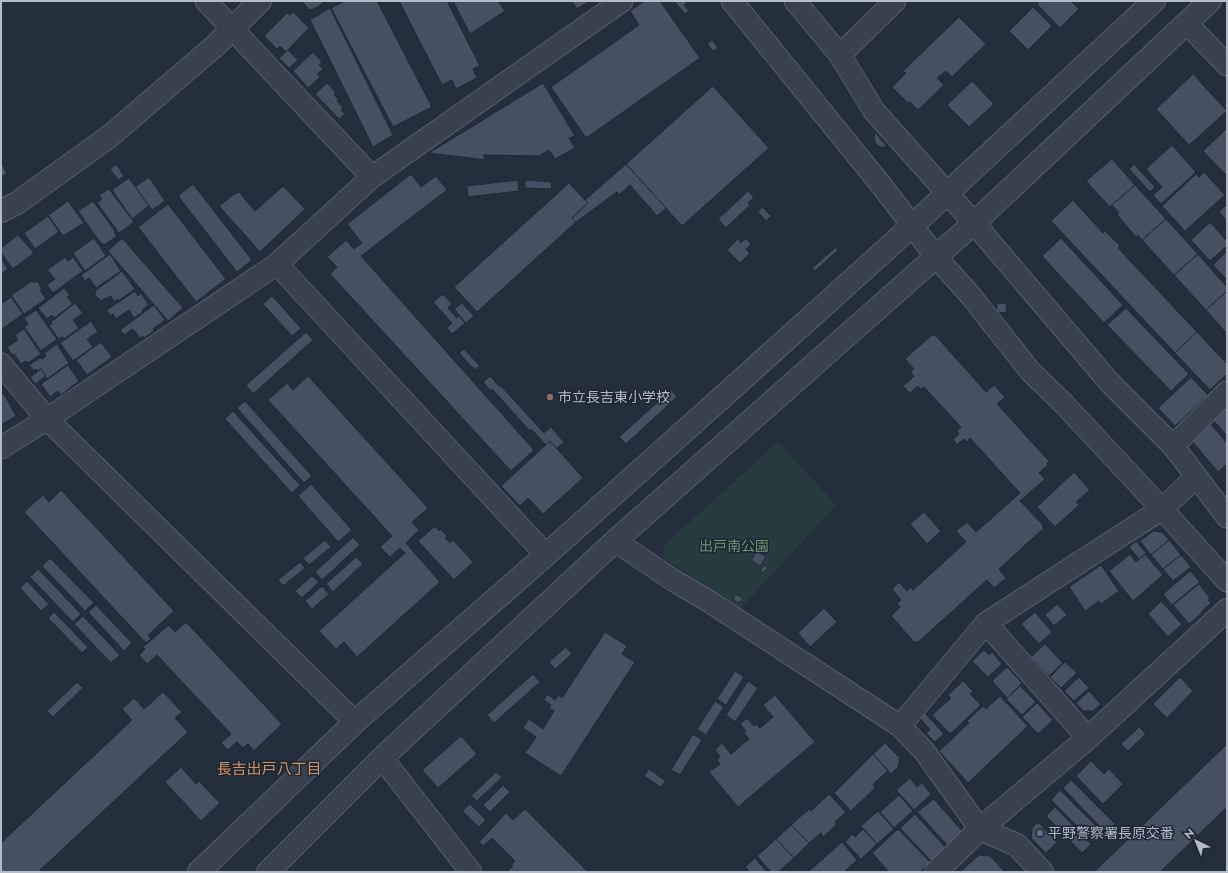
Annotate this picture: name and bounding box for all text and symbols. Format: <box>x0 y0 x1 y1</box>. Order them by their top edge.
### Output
place label: 市立長吉東小学校 <box>558 387 670 407</box>
marker: 市立長吉東小学校 <box>545 392 555 402</box>
park label: 出戸南公園 <box>699 536 769 556</box>
district label: 長吉出戸八丁目 <box>216 758 322 780</box>
north arrow <box>1176 821 1216 861</box>
place label: 平野警察署長原交番 <box>1048 823 1174 843</box>
text: N <box>1181 825 1198 843</box>
marker: 平野警察署長原交番 <box>1035 828 1045 838</box>

